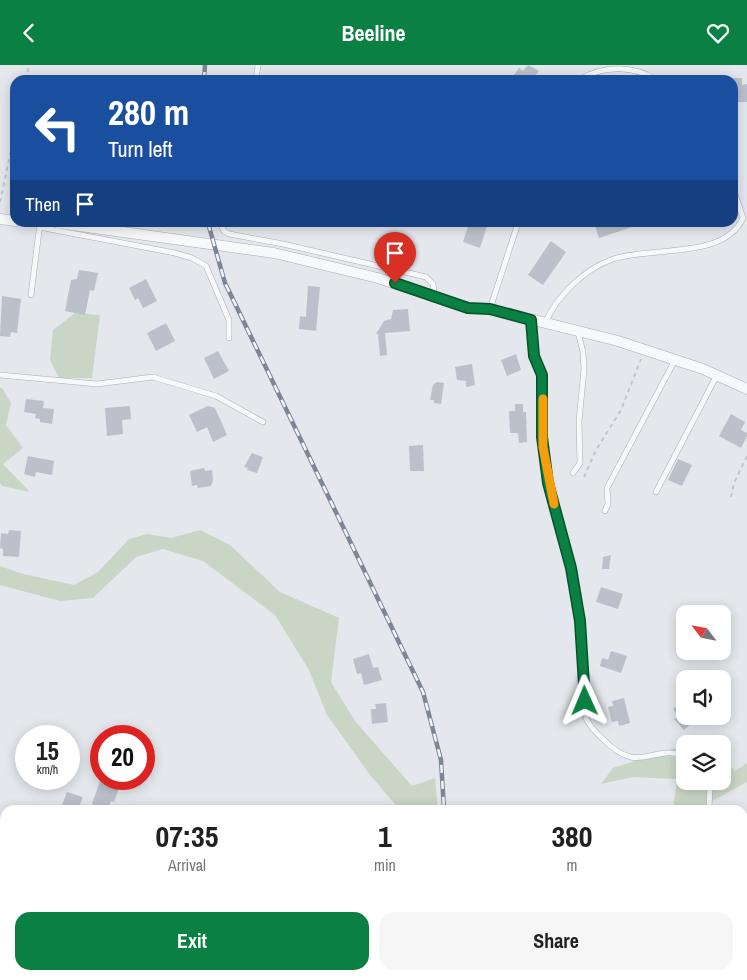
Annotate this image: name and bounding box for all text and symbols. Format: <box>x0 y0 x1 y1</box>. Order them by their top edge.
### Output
text: Beeline <box>341 18 406 48</box>
icon: back <box>15 19 43 47</box>
icon: heart <box>704 19 732 47</box>
text: 280 m <box>108 89 189 136</box>
icon: left <box>25 95 90 160</box>
text: Turn left <box>108 134 173 164</box>
icon: arrive <box>71 190 99 218</box>
text: Then <box>25 191 61 217</box>
pin <box>374 232 416 283</box>
icon: arrive <box>381 239 409 267</box>
north arrow <box>676 605 731 660</box>
map controls <box>676 605 731 790</box>
button: sound <box>676 670 731 725</box>
position arrow <box>558 674 610 726</box>
speed limit sign: 20 <box>90 725 155 790</box>
text: 15 <box>36 734 59 768</box>
button: layers <box>676 735 731 790</box>
text: km/h <box>37 762 58 778</box>
text: 07:35 <box>156 816 218 856</box>
text: 1 <box>378 816 392 856</box>
text: 380 <box>551 816 592 856</box>
text: Arrival <box>168 854 206 876</box>
text: min <box>374 854 396 876</box>
text: m <box>566 854 577 876</box>
button: Exit <box>15 912 369 970</box>
button: Share <box>379 912 733 970</box>

